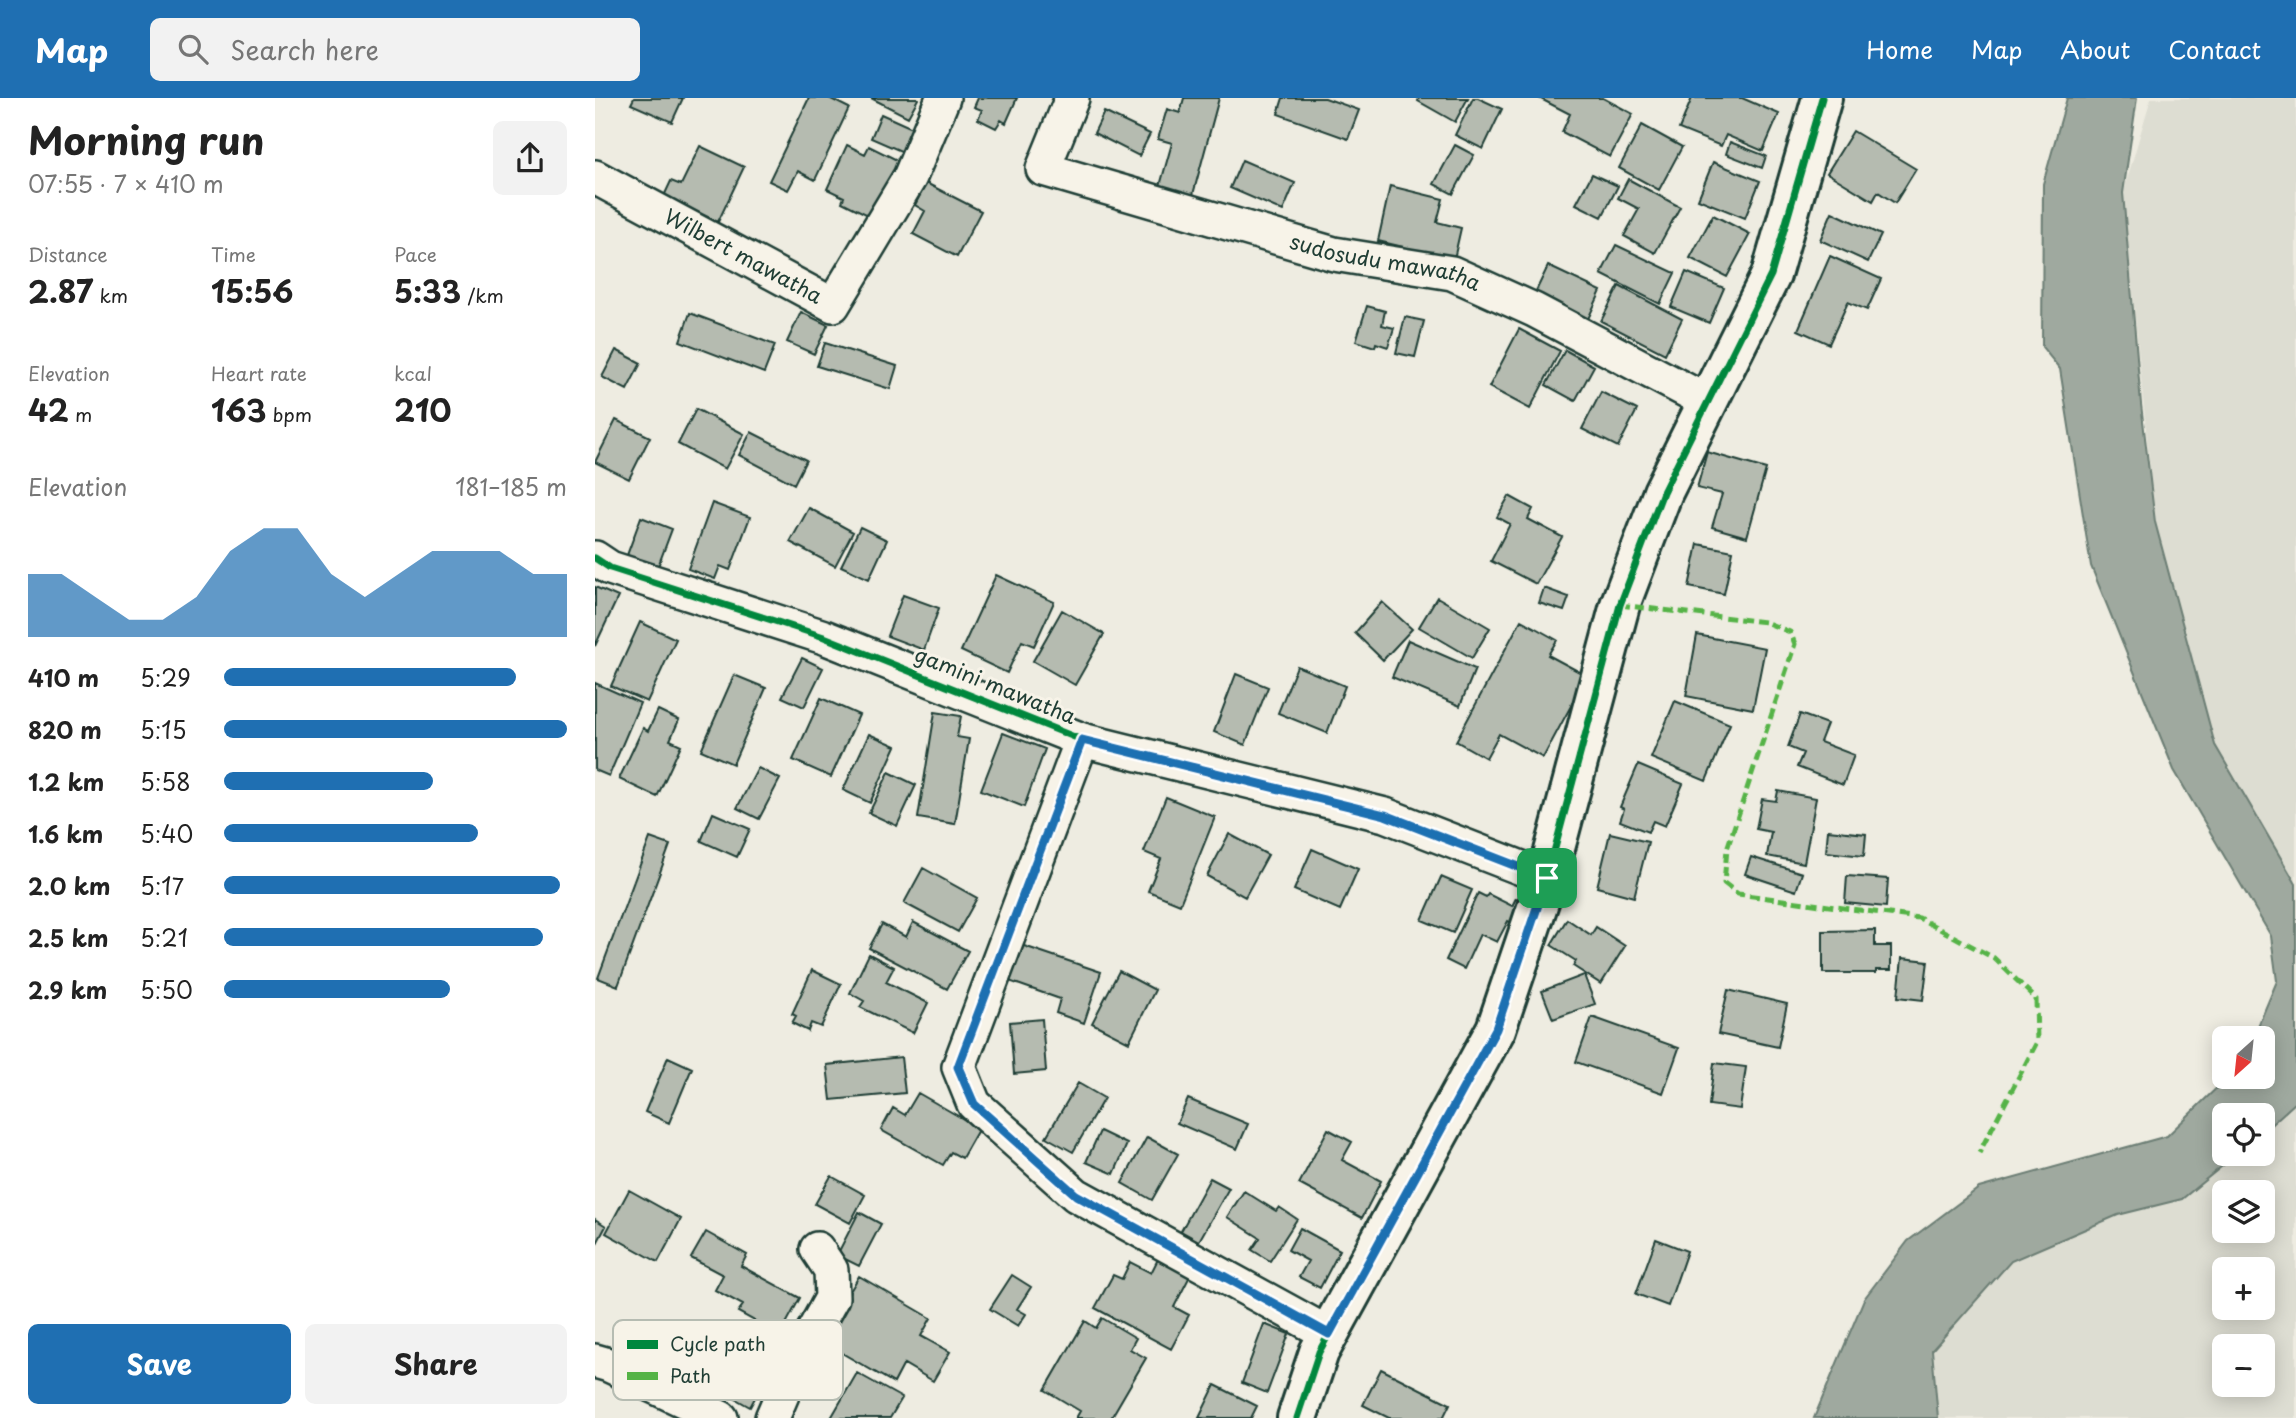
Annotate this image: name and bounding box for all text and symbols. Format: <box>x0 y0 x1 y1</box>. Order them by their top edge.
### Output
search box <box>150 18 640 81</box>
text: Map <box>35 24 108 74</box>
icon: search <box>174 30 212 68</box>
text: Search here <box>230 30 379 69</box>
text: Home <box>1866 31 1933 67</box>
text: Map <box>1971 31 2022 67</box>
text: About <box>2060 31 2130 67</box>
text: Contact <box>2168 31 2261 67</box>
text: Morning run <box>28 111 264 168</box>
button: share <box>493 121 567 195</box>
text: 07:55 · 7 × 410 m <box>28 166 224 201</box>
street label: Wilbert mawatha <box>659 199 829 311</box>
street label: sudosudu mawatha <box>1287 224 1487 298</box>
text: Distance <box>28 240 108 268</box>
text: Time <box>211 240 256 268</box>
text: Pace <box>394 240 437 268</box>
text: 2.87 <box>28 268 93 313</box>
text: 15:56 <box>211 268 293 313</box>
text: 5:33 <box>394 268 461 313</box>
text: km <box>93 281 128 309</box>
text: /km <box>461 281 504 309</box>
text: Elevation <box>28 359 110 387</box>
text: Heart rate <box>211 359 307 387</box>
text: kcal <box>394 359 432 387</box>
text: 42 <box>28 387 69 432</box>
text: 163 <box>211 387 267 432</box>
text: 210 <box>394 387 452 432</box>
text: m <box>69 400 92 428</box>
text: bpm <box>267 400 312 428</box>
text: Elevation <box>28 469 127 504</box>
text: 181–185 m <box>455 469 567 504</box>
street label: gamini mawatha <box>910 637 1081 731</box>
text: 410 m <box>28 660 99 695</box>
text: 5:29 <box>140 660 191 695</box>
text: 820 m <box>28 712 102 747</box>
text: 5:15 <box>140 712 186 747</box>
text: 1.2 km <box>28 764 104 799</box>
text: 5:58 <box>140 764 191 799</box>
text: 1.6 km <box>28 816 103 851</box>
text: 5:40 <box>140 816 193 851</box>
pin <box>1517 848 1577 908</box>
icon: arrive <box>1528 859 1566 897</box>
text: 2.0 km <box>28 868 110 903</box>
text: 5:17 <box>140 868 184 903</box>
text: 2.5 km <box>28 920 108 955</box>
text: 5:21 <box>140 920 188 955</box>
text: 2.9 km <box>28 972 107 1007</box>
text: 5:50 <box>140 972 193 1007</box>
north arrow <box>2212 1026 2275 1088</box>
map controls <box>2212 1026 2275 1397</box>
button: locate <box>2212 1103 2275 1166</box>
button: layers <box>2212 1180 2275 1243</box>
button: + <box>2212 1257 2275 1320</box>
legend <box>613 1320 843 1400</box>
button: Save <box>28 1324 291 1404</box>
button: Share <box>305 1324 567 1404</box>
text: Cycle path <box>670 1329 766 1357</box>
button: − <box>2212 1334 2275 1397</box>
text: Path <box>670 1361 711 1389</box>

